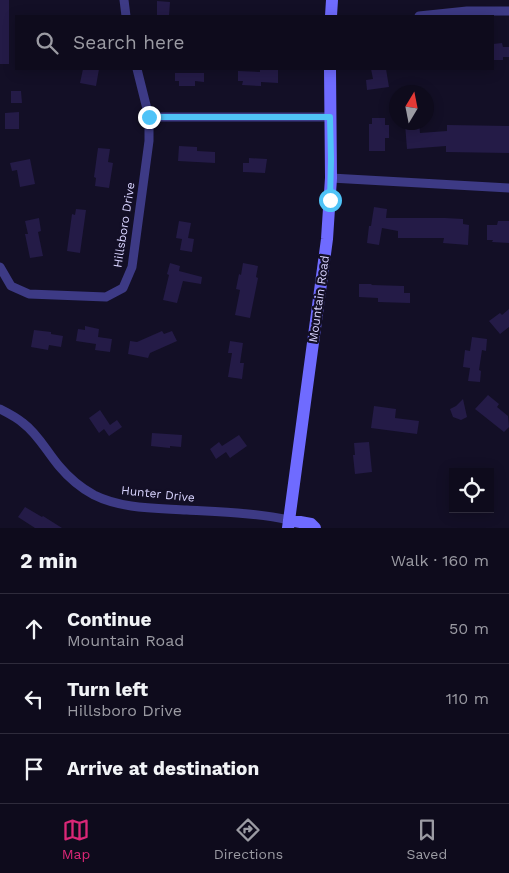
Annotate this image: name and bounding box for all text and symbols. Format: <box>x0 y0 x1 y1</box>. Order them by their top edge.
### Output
search box <box>15 15 494 70</box>
icon: search <box>33 29 61 57</box>
text: Search here <box>73 31 184 54</box>
north arrow <box>389 85 434 130</box>
route end <box>138 106 161 129</box>
street label: Hillsboro Drive <box>110 181 138 269</box>
route start <box>319 189 342 212</box>
street label: Mountain Road <box>306 254 332 344</box>
map controls <box>449 468 494 513</box>
button: locate <box>449 468 494 513</box>
street label: Hunter Drive <box>120 483 196 505</box>
text: 2 min <box>20 548 77 573</box>
text: Walk · 160 m <box>391 551 489 570</box>
text: Continue <box>67 608 151 631</box>
icon: ahead <box>20 615 48 643</box>
text: 50 m <box>449 619 489 638</box>
text: Mountain Road <box>67 631 184 650</box>
text: Turn left <box>67 678 148 701</box>
icon: left <box>20 685 48 713</box>
text: 110 m <box>446 689 489 708</box>
text: Hillsboro Drive <box>67 701 182 720</box>
icon: arrive <box>20 755 48 783</box>
text: Arrive at destination <box>67 757 259 780</box>
tab: Map <box>62 816 90 862</box>
tab: Directions <box>214 816 283 862</box>
tab: Saved <box>407 816 447 862</box>

